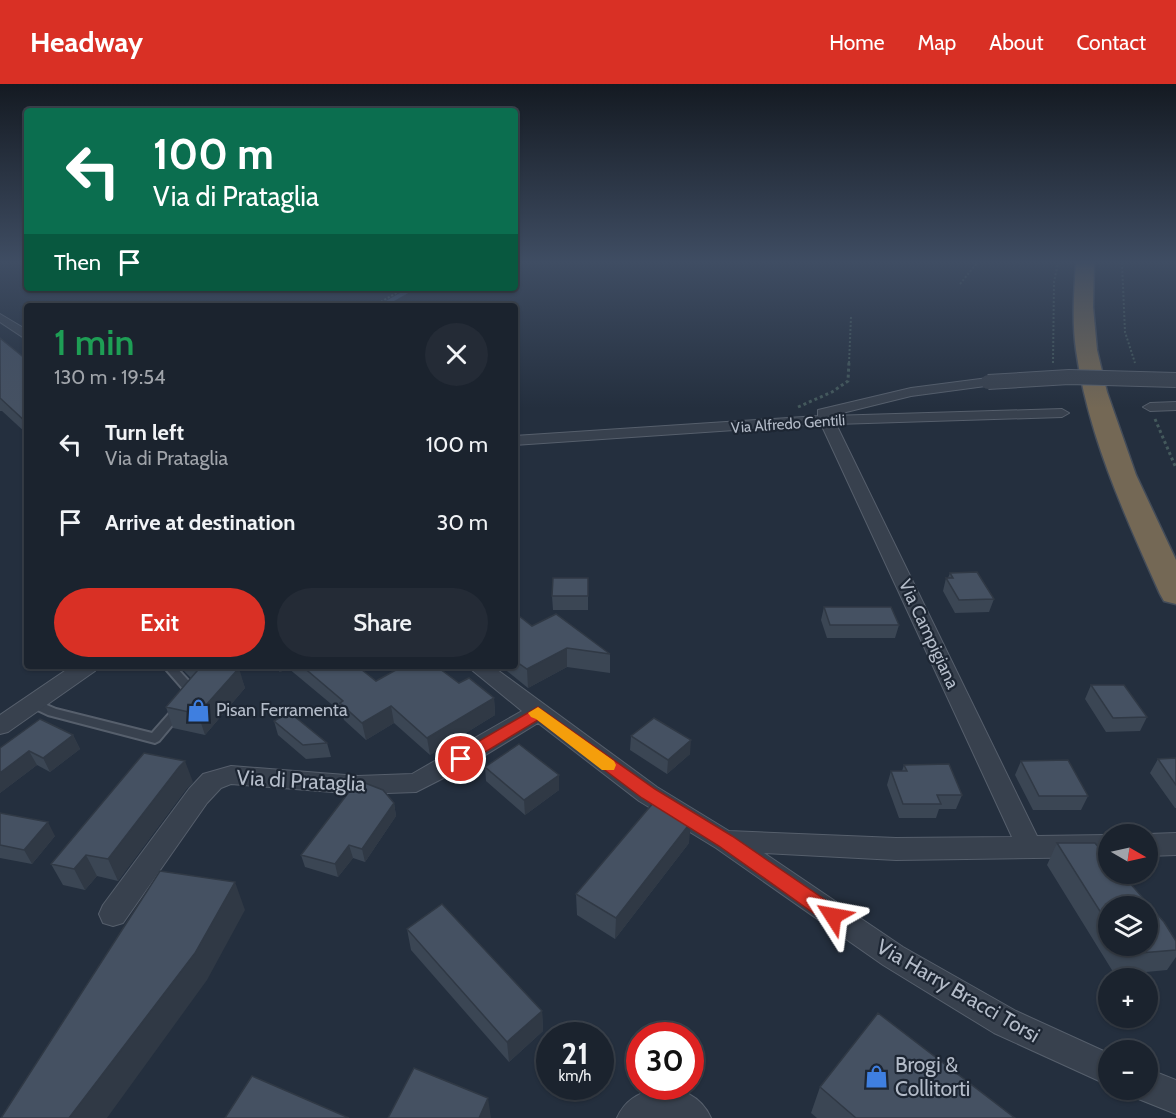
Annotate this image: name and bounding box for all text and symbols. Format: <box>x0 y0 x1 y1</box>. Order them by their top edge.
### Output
text: Headway <box>30 25 143 59</box>
text: Home <box>829 30 885 55</box>
text: Map <box>918 30 956 55</box>
text: About <box>989 30 1043 55</box>
text: Contact <box>1076 30 1146 55</box>
text: 100 m <box>153 128 274 180</box>
icon: left <box>54 132 132 210</box>
text: Via di Prataglia <box>153 180 319 213</box>
icon: arrive <box>113 246 146 279</box>
text: Then <box>54 249 101 276</box>
text: 1 min <box>54 320 134 364</box>
button: close <box>425 323 488 386</box>
text: 130 m · 19:54 <box>54 365 166 389</box>
street label: Via Alfredo Gentili <box>730 411 846 437</box>
text: Turn left <box>105 419 184 446</box>
icon: left <box>54 428 87 461</box>
text: 100 m <box>426 431 488 458</box>
text: Via di Prataglia <box>105 446 228 470</box>
icon: arrive <box>54 506 87 539</box>
text: Arrive at destination <box>105 509 295 536</box>
text: 30 m <box>436 509 488 536</box>
street label: Via Campigiana <box>894 576 964 692</box>
button: Exit <box>54 588 265 657</box>
button: Share <box>277 588 488 657</box>
shop icon: Pisan Ferramenta <box>185 697 211 723</box>
place label: Pisan Ferramenta <box>216 699 348 721</box>
pin <box>435 733 486 784</box>
icon: arrive <box>444 742 477 775</box>
street label: Via di Prataglia <box>236 765 366 796</box>
north arrow <box>1098 824 1158 884</box>
map controls <box>1098 824 1158 1100</box>
position arrow <box>801 884 865 948</box>
button: layers <box>1098 896 1158 956</box>
street label: Via Harry Bracci Torsi <box>872 934 1044 1047</box>
button: + <box>1098 968 1158 1028</box>
speed limit sign: 30 <box>626 1022 704 1100</box>
text: 21 <box>562 1035 588 1072</box>
button: − <box>1098 1040 1158 1100</box>
place label: Brogi & Collitorti <box>895 1052 970 1101</box>
shop icon: Brogi & Collitorti <box>864 1064 890 1090</box>
text: km/h <box>559 1067 591 1085</box>

